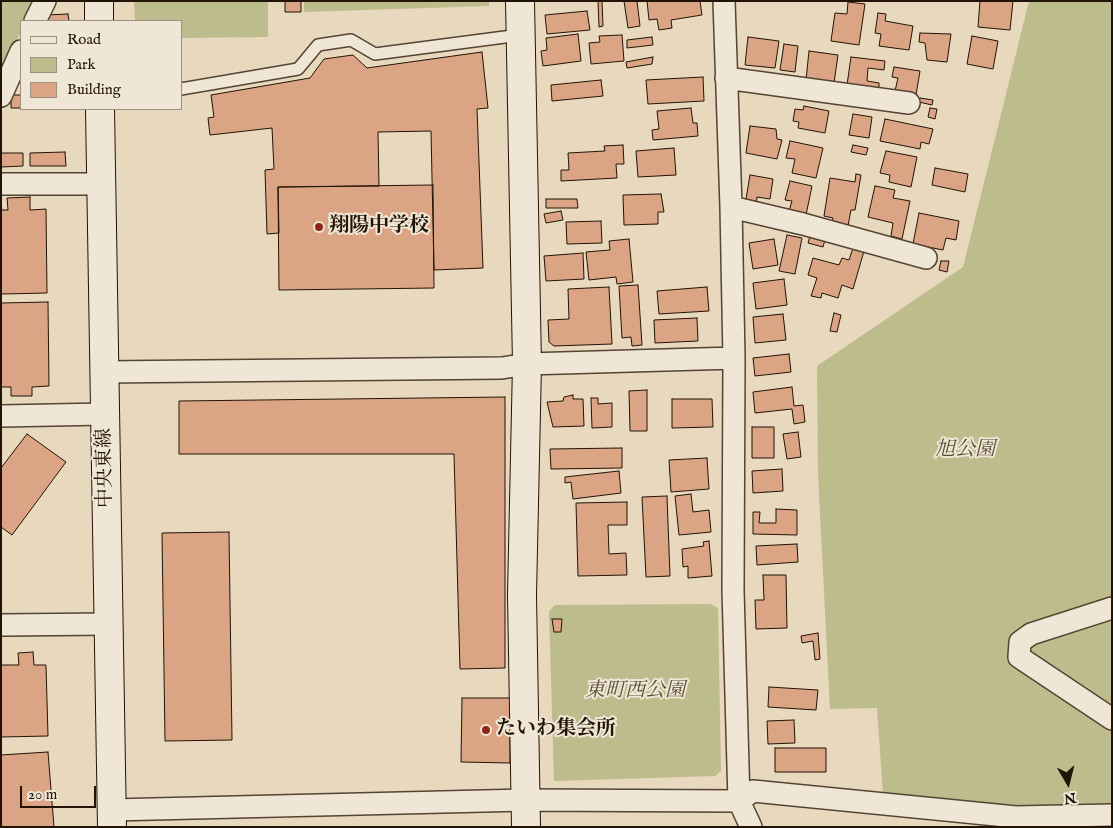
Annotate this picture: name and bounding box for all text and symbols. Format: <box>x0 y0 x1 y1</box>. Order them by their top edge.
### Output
legend <box>20 20 182 110</box>
text: Road <box>67 30 101 49</box>
text: Park <box>67 55 96 74</box>
text: Building <box>67 80 121 99</box>
place label: 翔陽中学校 <box>329 215 429 239</box>
marker: 翔陽中学校 <box>313 221 325 233</box>
street label: 中央東線 <box>93 428 119 508</box>
park label: 旭公園 <box>935 439 995 463</box>
park label: 東町西公園 <box>585 680 685 704</box>
place label: たいわ集会所 <box>496 718 616 742</box>
marker: たいわ集会所 <box>480 724 492 736</box>
north arrow <box>1043 758 1093 808</box>
scale bar <box>22 776 99 808</box>
text: 20 m <box>28 785 57 804</box>
text: N <box>1063 788 1077 808</box>

